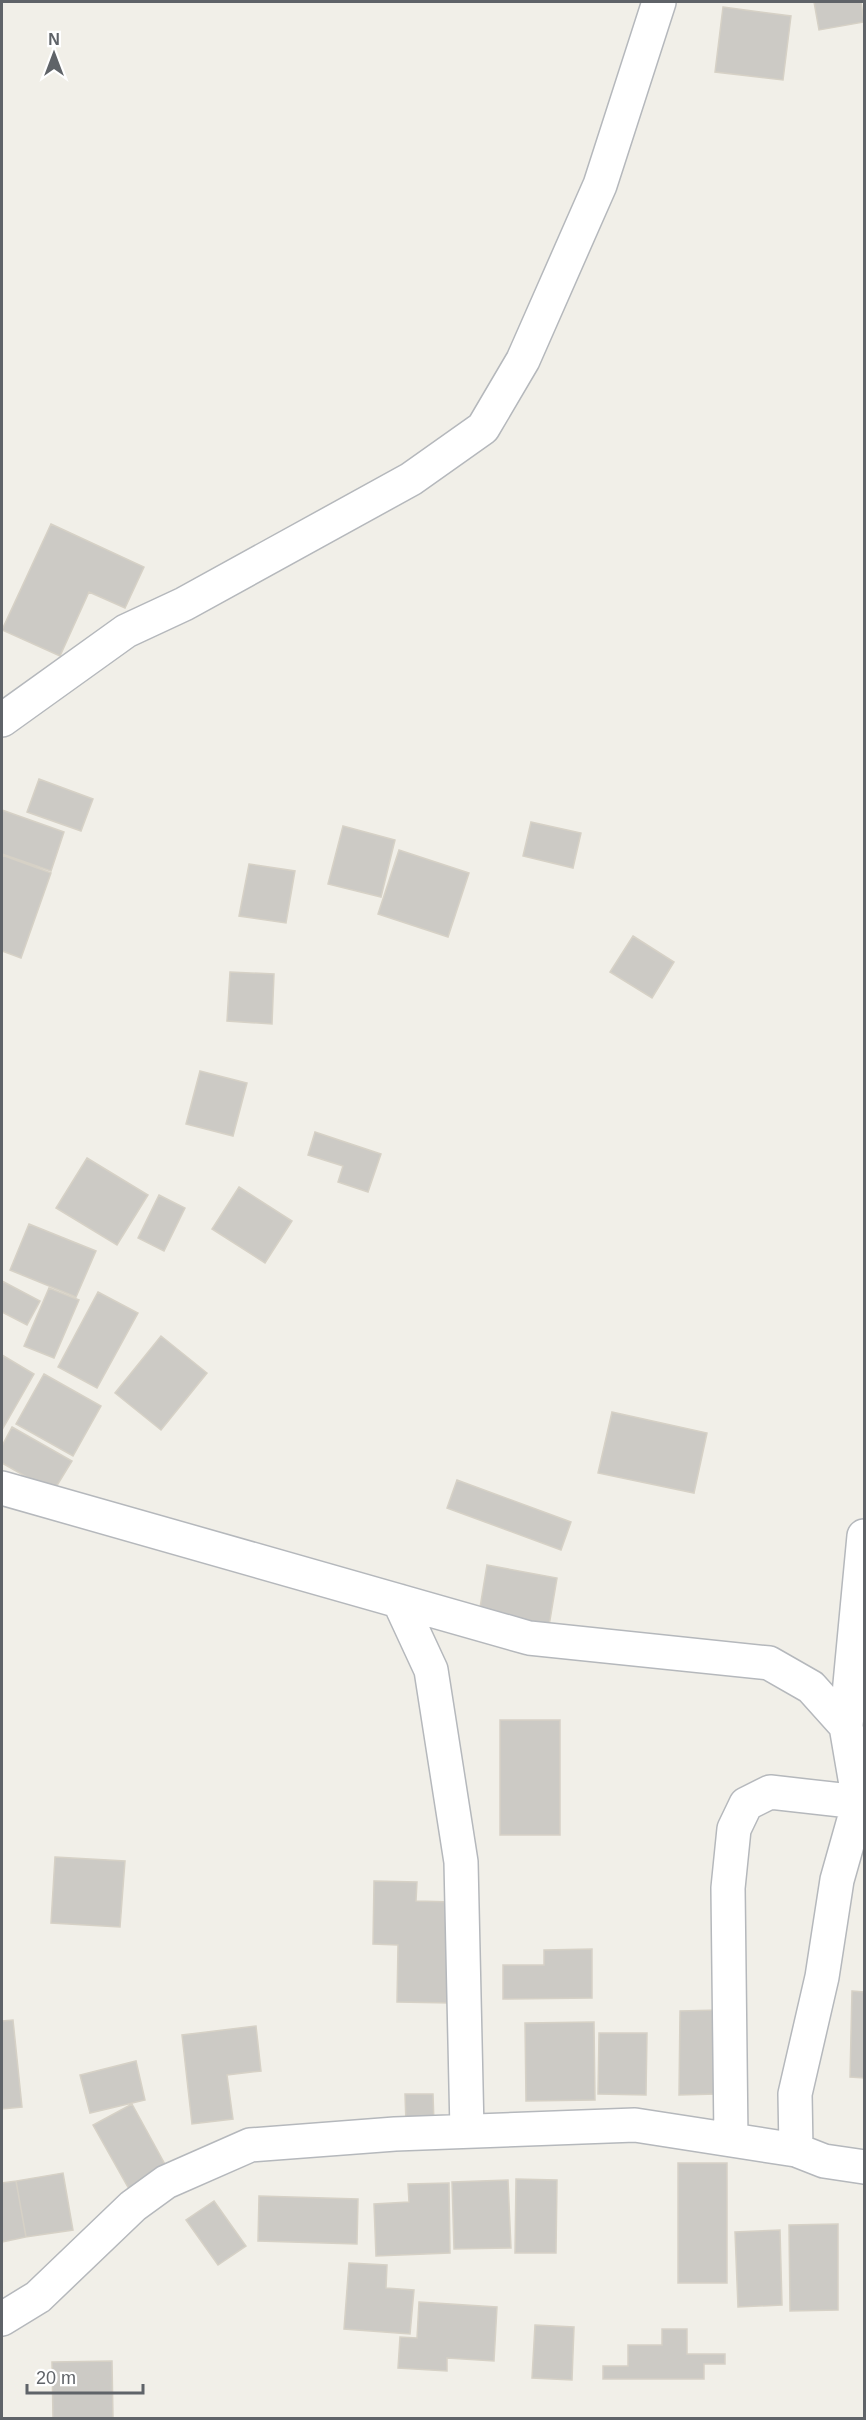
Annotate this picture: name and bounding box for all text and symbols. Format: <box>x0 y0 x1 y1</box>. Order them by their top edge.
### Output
north arrow <box>24 24 84 84</box>
text: N <box>48 31 60 48</box>
scale bar <box>27 2357 142 2395</box>
text: 20 m <box>36 2368 76 2388</box>

